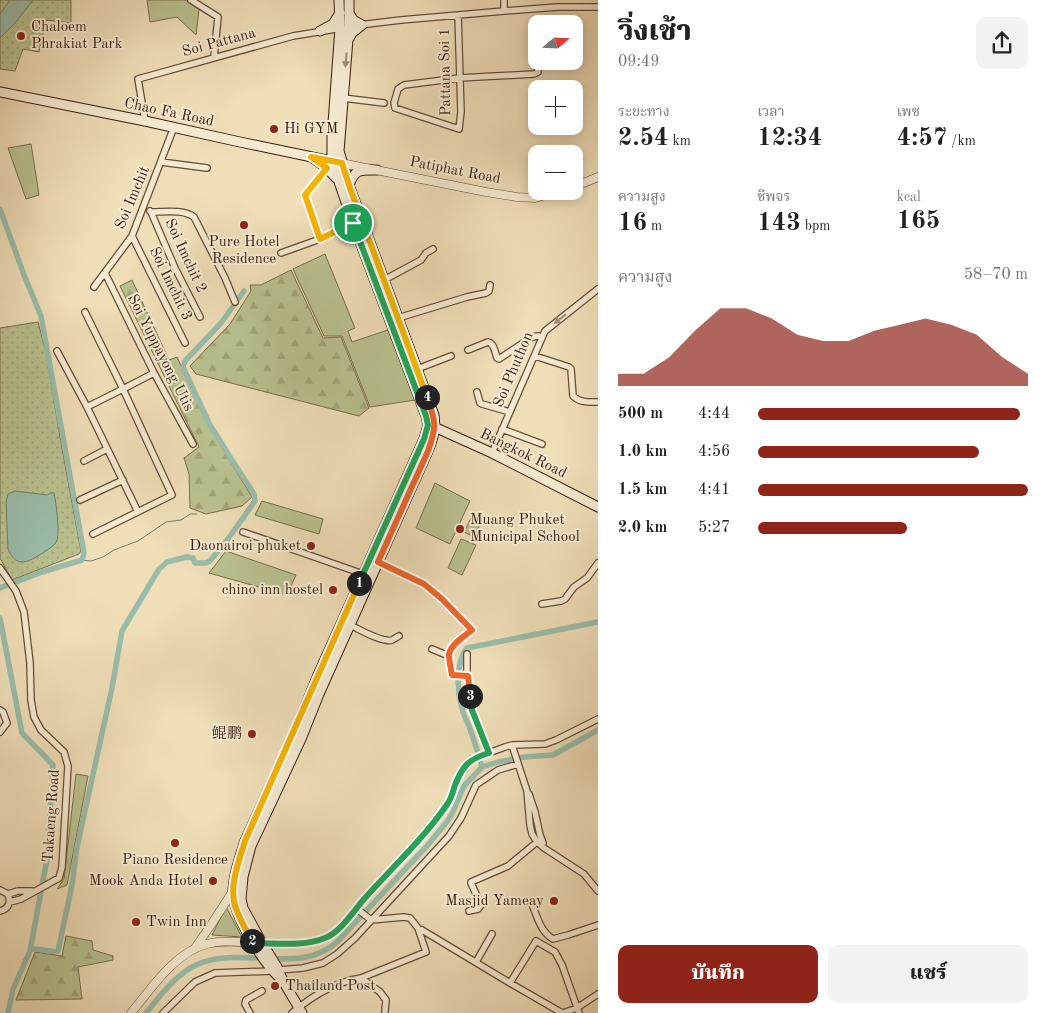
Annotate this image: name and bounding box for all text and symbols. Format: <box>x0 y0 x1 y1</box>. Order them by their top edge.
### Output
north arrow <box>528 15 582 70</box>
map controls <box>528 15 583 200</box>
button: share <box>976 17 1028 69</box>
text: วิ่งเช้า <box>618 19 692 47</box>
place label: Chaloem Phrakiat Park <box>31 20 123 52</box>
street label: Soi Pattana <box>181 26 258 60</box>
street label: Pattana Soi 1 <box>438 28 454 116</box>
marker: Chaloem Phrakiat Park <box>15 30 27 42</box>
one-way arrow <box>342 52 350 68</box>
text: 09:49 <box>618 54 660 70</box>
button: + <box>528 80 583 135</box>
street label: Chao Fa Road <box>123 96 215 130</box>
text: ระยะทาง <box>618 105 670 119</box>
text: เวลา <box>757 105 785 119</box>
text: เพซ <box>897 105 920 119</box>
place label: Hi GYM <box>284 122 338 137</box>
marker: Hi GYM <box>268 123 280 135</box>
text: 2.54 <box>618 126 669 151</box>
text: 12:34 <box>757 126 822 151</box>
text: 4:57 <box>897 126 947 151</box>
text: km <box>669 134 691 148</box>
text: /km <box>947 134 976 148</box>
button: − <box>528 145 583 200</box>
street label: Patiphat Road <box>408 155 502 187</box>
street label: Soi Imchit <box>113 164 153 232</box>
text: ความสูง <box>618 190 666 204</box>
text: ชีพจร <box>757 190 791 204</box>
text: kcal <box>897 190 921 204</box>
pin <box>332 202 374 244</box>
icon: arrive <box>339 209 367 237</box>
text: 165 <box>897 209 940 234</box>
text: 16 <box>618 211 647 236</box>
text: 143 <box>757 211 801 236</box>
street label: Soi Imchit 2 <box>161 217 209 295</box>
marker: Pure Hotel Residence <box>238 219 250 231</box>
text: m <box>647 219 662 233</box>
text: bpm <box>801 219 830 233</box>
place label: Pure Hotel Residence <box>209 235 279 267</box>
street label: Soi Imchit 3 <box>146 245 194 323</box>
text: 58–70 m <box>964 267 1028 283</box>
text: ความสูง <box>618 270 673 286</box>
street label: Soi Yuppayong Utis <box>124 292 196 414</box>
one-way arrow <box>553 314 566 324</box>
street label: Soi Phuthon <box>491 330 537 410</box>
pin: 4 <box>414 384 440 410</box>
text: 4 <box>423 390 432 404</box>
text: 500 m <box>618 406 663 422</box>
text: 4:44 <box>698 406 730 422</box>
street label: Bangkok Road <box>477 427 569 482</box>
text: 1.0 km <box>618 444 667 460</box>
text: 4:56 <box>698 444 730 460</box>
text: 1.5 km <box>618 482 667 498</box>
text: 4:41 <box>698 482 730 498</box>
place label: Muang Phuket Municipal School <box>470 513 580 545</box>
text: 2.0 km <box>618 520 667 536</box>
text: 5:27 <box>698 520 730 536</box>
marker: Muang Phuket Municipal School <box>454 523 466 535</box>
place label: Daonairoi phuket <box>189 539 301 554</box>
marker: Daonairoi phuket <box>305 540 317 552</box>
pin: 1 <box>346 570 372 596</box>
text: 1 <box>355 576 364 590</box>
place label: chino inn hostel <box>222 583 323 598</box>
marker: chino inn hostel <box>327 584 339 596</box>
pin: 3 <box>458 684 482 708</box>
text: 3 <box>466 689 475 703</box>
place label: 鲲鹏 <box>212 725 242 742</box>
marker: 鲲鹏 <box>246 728 258 740</box>
street label: Takaeng Road <box>41 769 63 863</box>
marker: Piano Residence <box>169 837 181 849</box>
place label: Piano Residence <box>122 853 228 868</box>
place label: Mook Anda Hotel <box>89 874 203 889</box>
marker: Mook Anda Hotel <box>207 875 219 887</box>
place label: Masjid Yameay <box>445 894 544 909</box>
marker: Masjid Yameay <box>548 895 560 907</box>
place label: Twin Inn <box>146 915 207 930</box>
marker: Twin Inn <box>130 916 142 928</box>
pin: 2 <box>240 928 264 954</box>
text: 2 <box>248 934 257 948</box>
button: บันทึก <box>618 945 818 1003</box>
button: แชร์ <box>828 945 1028 1003</box>
place label: Thailand Post <box>285 979 376 994</box>
marker: Thailand Post <box>269 980 281 992</box>

